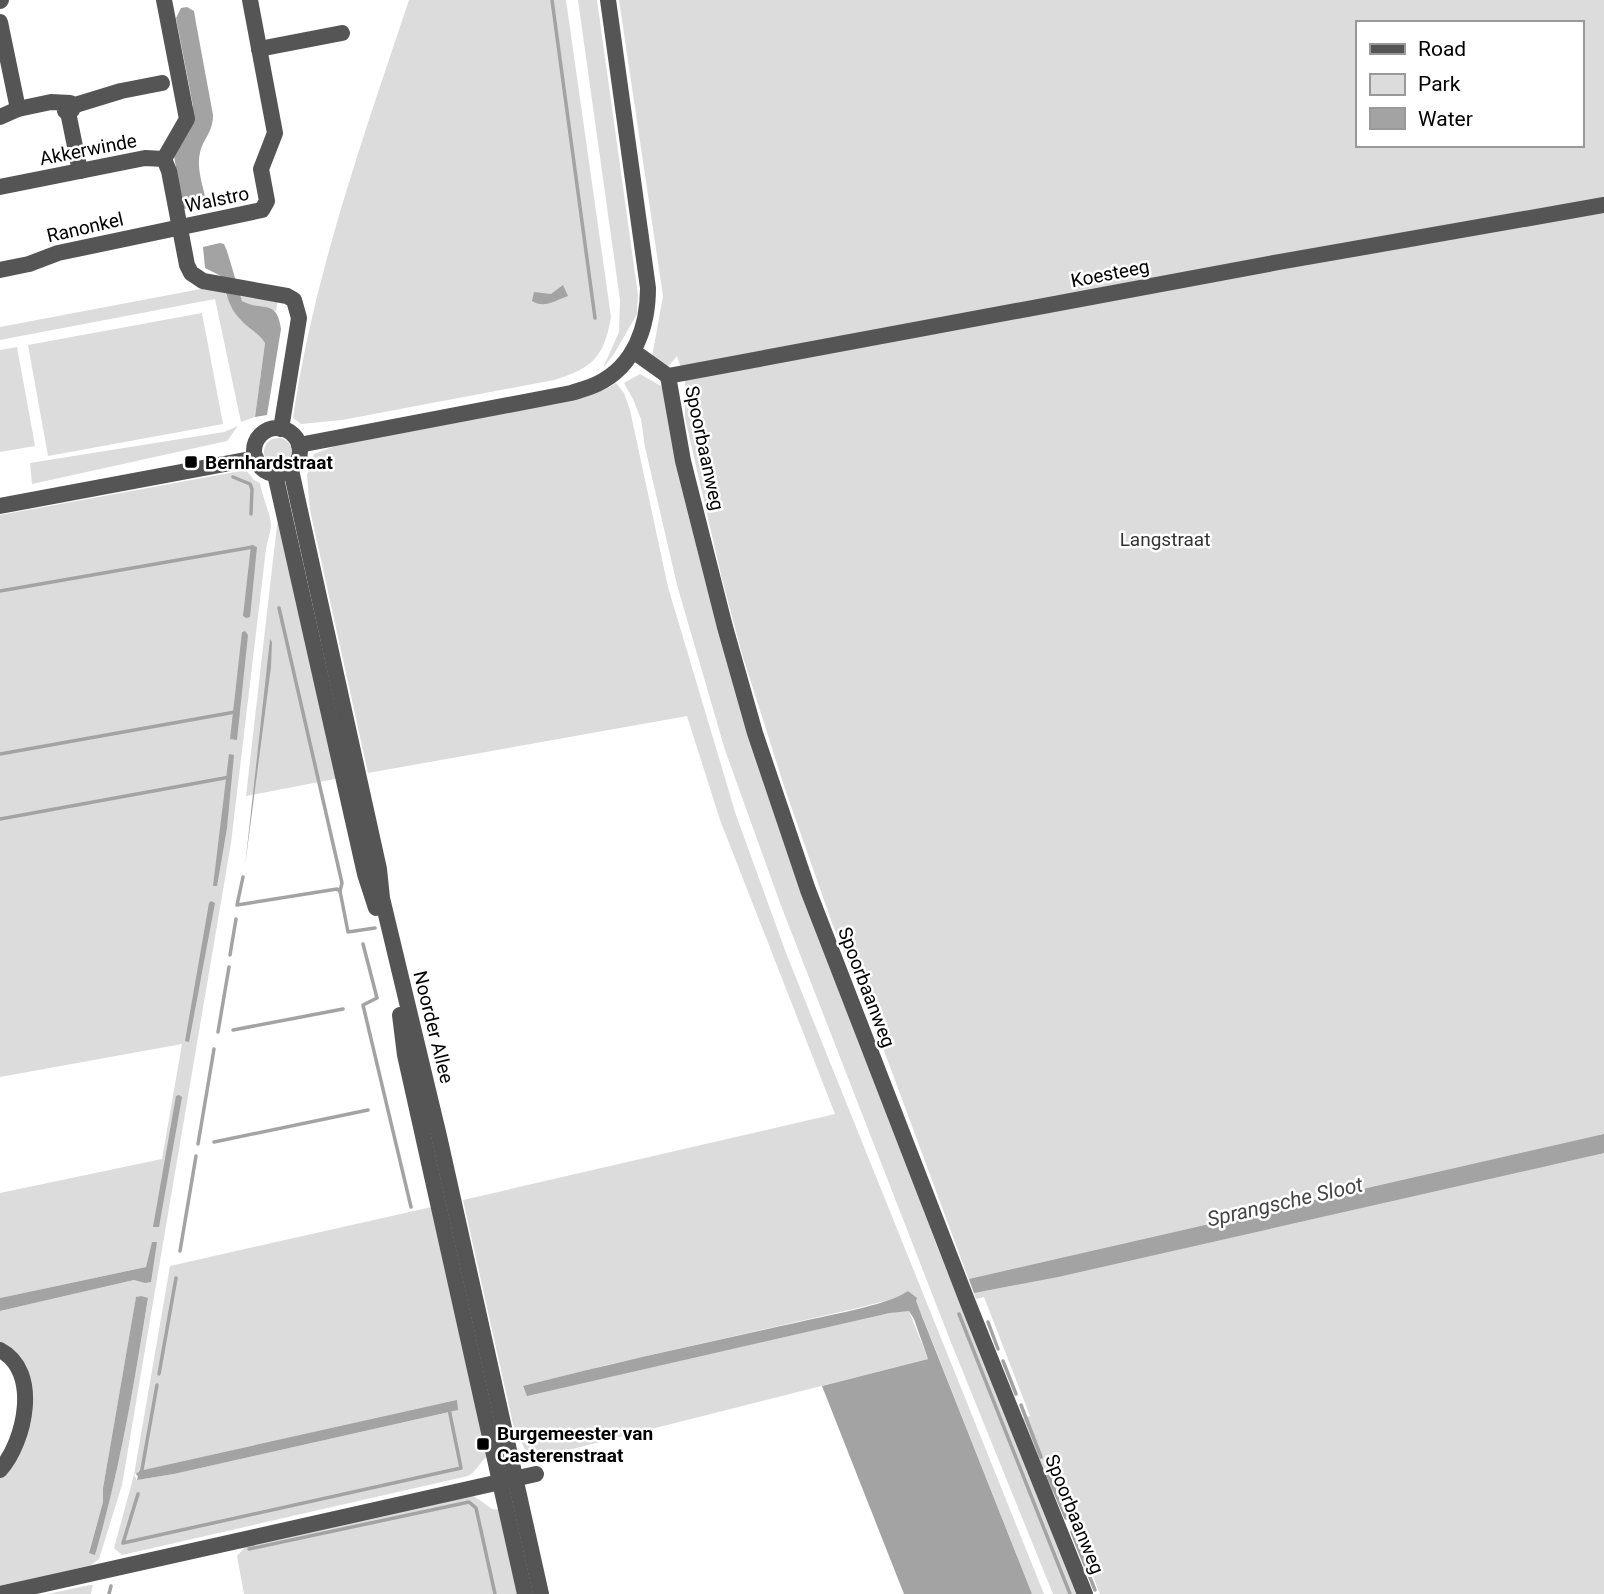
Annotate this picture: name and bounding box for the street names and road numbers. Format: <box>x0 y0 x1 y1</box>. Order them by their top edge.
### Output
street label: Akkerwinde <box>38 129 139 170</box>
street label: Walstro <box>183 182 251 217</box>
street label: Ranonkel <box>45 208 126 247</box>
street label: Koesteeg <box>1069 255 1151 292</box>
street label: Spoorbaanweg <box>680 384 729 513</box>
street label: Spoorbaanweg <box>833 924 900 1051</box>
street label: Noorder Allee <box>408 968 459 1086</box>
street label: Spoorbaanweg <box>1040 1451 1109 1577</box>

